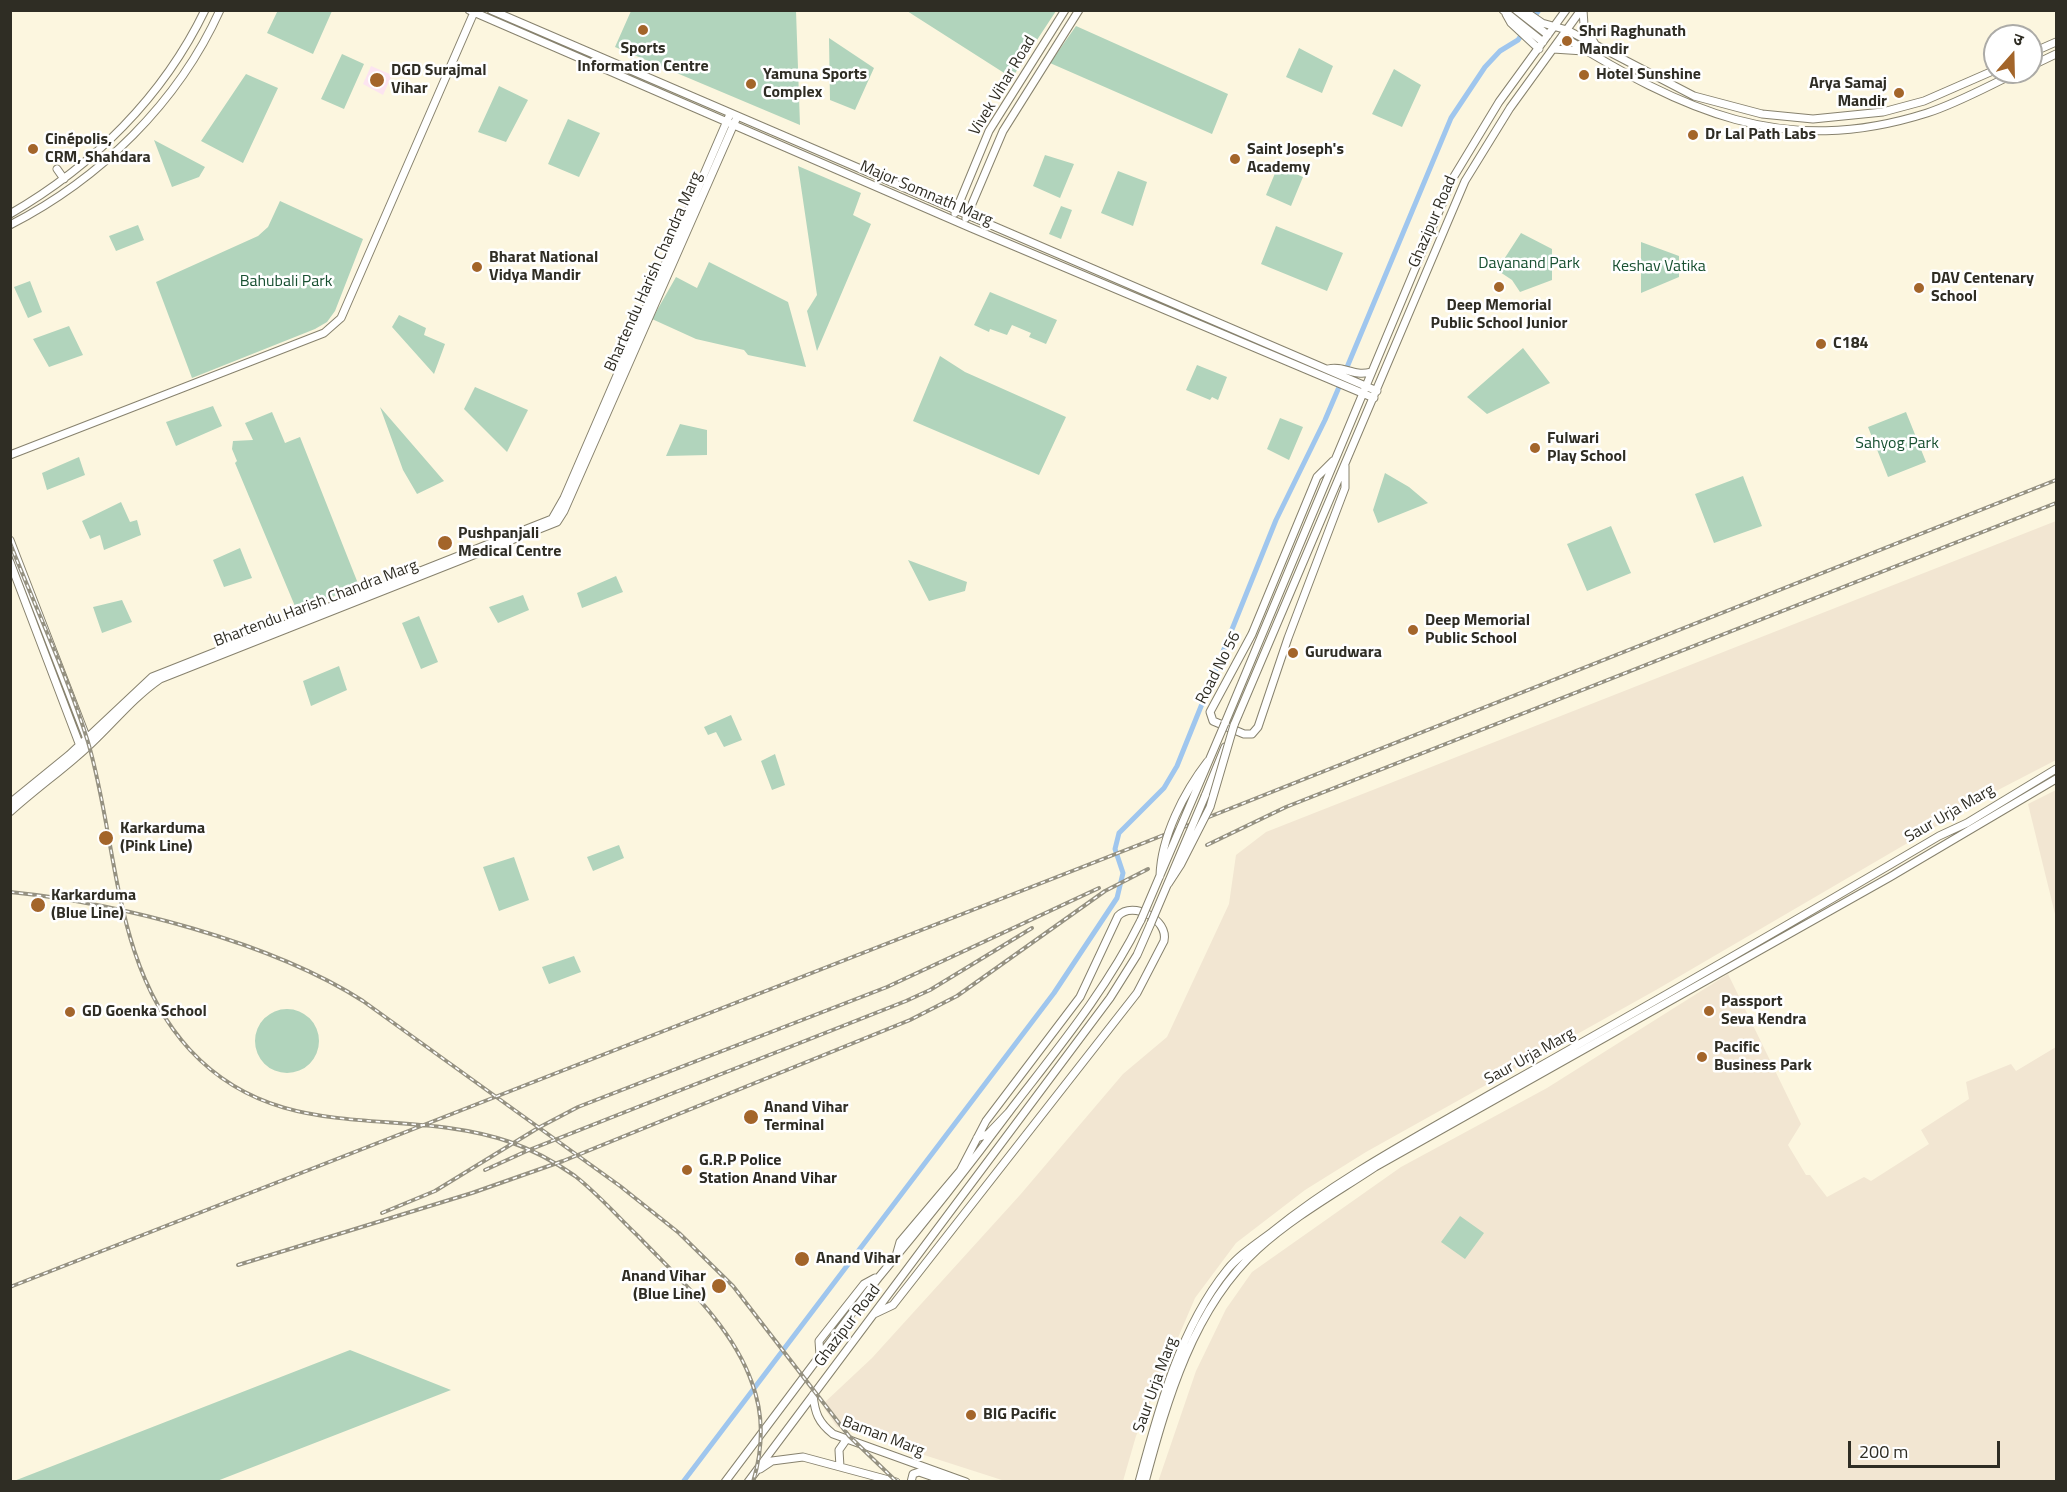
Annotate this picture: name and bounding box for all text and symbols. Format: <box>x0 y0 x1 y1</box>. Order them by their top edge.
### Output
place label: Shri Raghunath Mandir <box>1579 22 1686 60</box>
marker: Sports Information Centre <box>636 23 650 37</box>
north arrow <box>1983 24 2043 84</box>
text: उ <box>2010 26 2027 52</box>
street label: Vivek Vihar Road <box>966 33 1040 139</box>
marker: Shri Raghunath Mandir <box>1560 34 1574 48</box>
place label: Sports Information Centre <box>577 39 709 77</box>
place label: DGD Surajmal Vihar <box>391 61 486 99</box>
place label: Yamuna Sports Complex <box>763 65 867 103</box>
place label: Hotel Sunshine <box>1596 65 1701 85</box>
marker: Hotel Sunshine <box>1577 68 1591 82</box>
marker: DGD Surajmal Vihar <box>368 71 386 89</box>
place label: Arya Samaj Mandir <box>1809 74 1887 112</box>
marker: Yamuna Sports Complex <box>744 77 758 91</box>
marker: Arya Samaj Mandir <box>1892 86 1906 100</box>
place label: Dr Lal Path Labs <box>1705 125 1816 145</box>
marker: Dr Lal Path Labs <box>1686 128 1700 142</box>
place label: Cinépolis, CRM, Shahdara <box>45 130 151 168</box>
place label: Saint Joseph's Academy <box>1247 140 1344 178</box>
marker: Cinépolis, CRM, Shahdara <box>26 142 40 156</box>
marker: Saint Joseph's Academy <box>1228 152 1242 166</box>
street label: Major Somnath Marg <box>857 157 995 231</box>
street label: Bhartendu Harish Chandra Marg <box>601 169 707 375</box>
street label: Ghazipur Road <box>1405 173 1461 271</box>
place label: Bharat National Vidya Mandir <box>489 248 598 286</box>
park label: Dayanand Park <box>1478 254 1580 274</box>
park label: Keshav Vatika <box>1612 257 1706 277</box>
marker: Bharat National Vidya Mandir <box>470 260 484 274</box>
place label: DAV Centenary School <box>1931 269 2034 307</box>
park label: Bahubali Park <box>240 272 332 292</box>
marker: Deep Memorial Public School Junior <box>1492 280 1506 294</box>
marker: DAV Centenary School <box>1912 281 1926 295</box>
place label: Deep Memorial Public School Junior <box>1431 296 1567 334</box>
place label: C184 <box>1833 334 1869 354</box>
marker: C184 <box>1814 337 1828 351</box>
place label: Fulwari Play School <box>1547 429 1626 467</box>
park label: Sahyog Park <box>1855 434 1939 454</box>
marker: Fulwari Play School <box>1528 441 1542 455</box>
place label: Pushpanjali Medical Centre <box>458 524 561 562</box>
marker: Pushpanjali Medical Centre <box>436 534 454 552</box>
street label: Bhartendu Harish Chandra Marg <box>211 556 421 652</box>
place label: Deep Memorial Public School <box>1425 611 1530 649</box>
marker: Deep Memorial Public School <box>1406 623 1420 637</box>
street label: Road No 56 <box>1193 629 1245 707</box>
place label: Gurudwara <box>1305 643 1382 663</box>
marker: Gurudwara <box>1286 646 1300 660</box>
street label: Saur Urja Marg <box>1902 781 1998 847</box>
place label: Karkarduma (Pink Line) <box>120 819 205 857</box>
marker: Karkarduma (Pink Line) <box>97 829 115 847</box>
place label: Karkarduma (Blue Line) <box>51 886 136 924</box>
marker: Karkarduma (Blue Line) <box>29 896 47 914</box>
place label: Passport Seva Kendra <box>1721 992 1806 1030</box>
place label: GD Goenka School <box>82 1002 207 1022</box>
marker: Passport Seva Kendra <box>1702 1004 1716 1018</box>
marker: GD Goenka School <box>63 1005 77 1019</box>
street label: Saur Urja Marg <box>1482 1024 1578 1090</box>
place label: Pacific Business Park <box>1714 1038 1812 1076</box>
marker: Pacific Business Park <box>1695 1050 1709 1064</box>
place label: Anand Vihar Terminal <box>764 1098 849 1136</box>
marker: Anand Vihar Terminal <box>742 1108 760 1126</box>
place label: G.R.P Police Station Anand Vihar <box>699 1151 837 1189</box>
marker: G.R.P Police Station Anand Vihar <box>680 1163 694 1177</box>
place label: Anand Vihar <box>816 1249 901 1269</box>
marker: Anand Vihar <box>793 1250 811 1268</box>
place label: Anand Vihar (Blue Line) <box>621 1267 706 1305</box>
marker: Anand Vihar (Blue Line) <box>710 1277 728 1295</box>
street label: Ghazipur Road <box>811 1281 885 1371</box>
street label: Saur Urja Marg <box>1130 1335 1182 1435</box>
place label: BIG Pacific <box>983 1405 1056 1425</box>
marker: BIG Pacific <box>964 1408 978 1422</box>
street label: Baman Marg <box>839 1413 927 1461</box>
scale bar <box>1851 1429 2002 1467</box>
text: 200 m <box>1859 1438 1908 1465</box>

